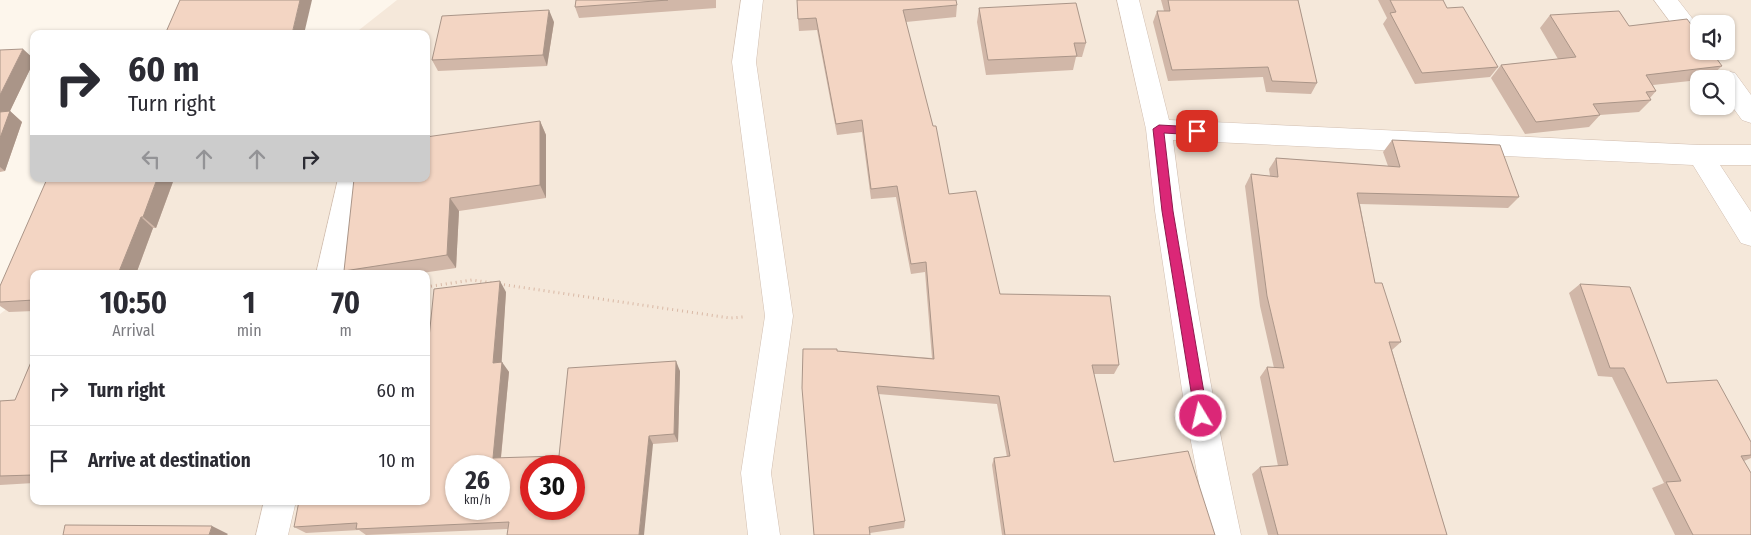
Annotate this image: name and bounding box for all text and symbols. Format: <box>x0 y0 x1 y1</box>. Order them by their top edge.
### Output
map controls <box>1690 15 1735 115</box>
button: sound <box>1690 15 1735 60</box>
text: 60 m <box>128 48 199 90</box>
icon: right <box>45 50 110 115</box>
button: search <box>1690 70 1735 115</box>
text: Turn right <box>128 90 216 117</box>
pin <box>1176 110 1218 152</box>
icon: arrive <box>1183 117 1211 145</box>
icon: left <box>137 145 165 173</box>
icon: ahead <box>190 145 218 173</box>
icon: ahead <box>243 145 271 173</box>
icon: right <box>296 145 324 173</box>
text: 10:50 <box>100 285 167 321</box>
text: 1 <box>243 285 256 321</box>
text: 70 <box>331 285 360 321</box>
text: Arrival <box>112 321 155 340</box>
text: min <box>237 321 262 340</box>
text: m <box>340 321 352 340</box>
icon: right <box>45 377 73 405</box>
text: Turn right <box>88 379 165 402</box>
text: 60 m <box>377 379 415 402</box>
position arrow <box>1174 389 1226 441</box>
icon: arrive <box>45 447 73 475</box>
text: Arrive at destination <box>88 449 251 472</box>
text: 10 m <box>379 449 415 472</box>
speed limit sign: 30 <box>520 455 585 520</box>
text: 26 <box>465 466 490 496</box>
text: km/h <box>464 493 491 507</box>

